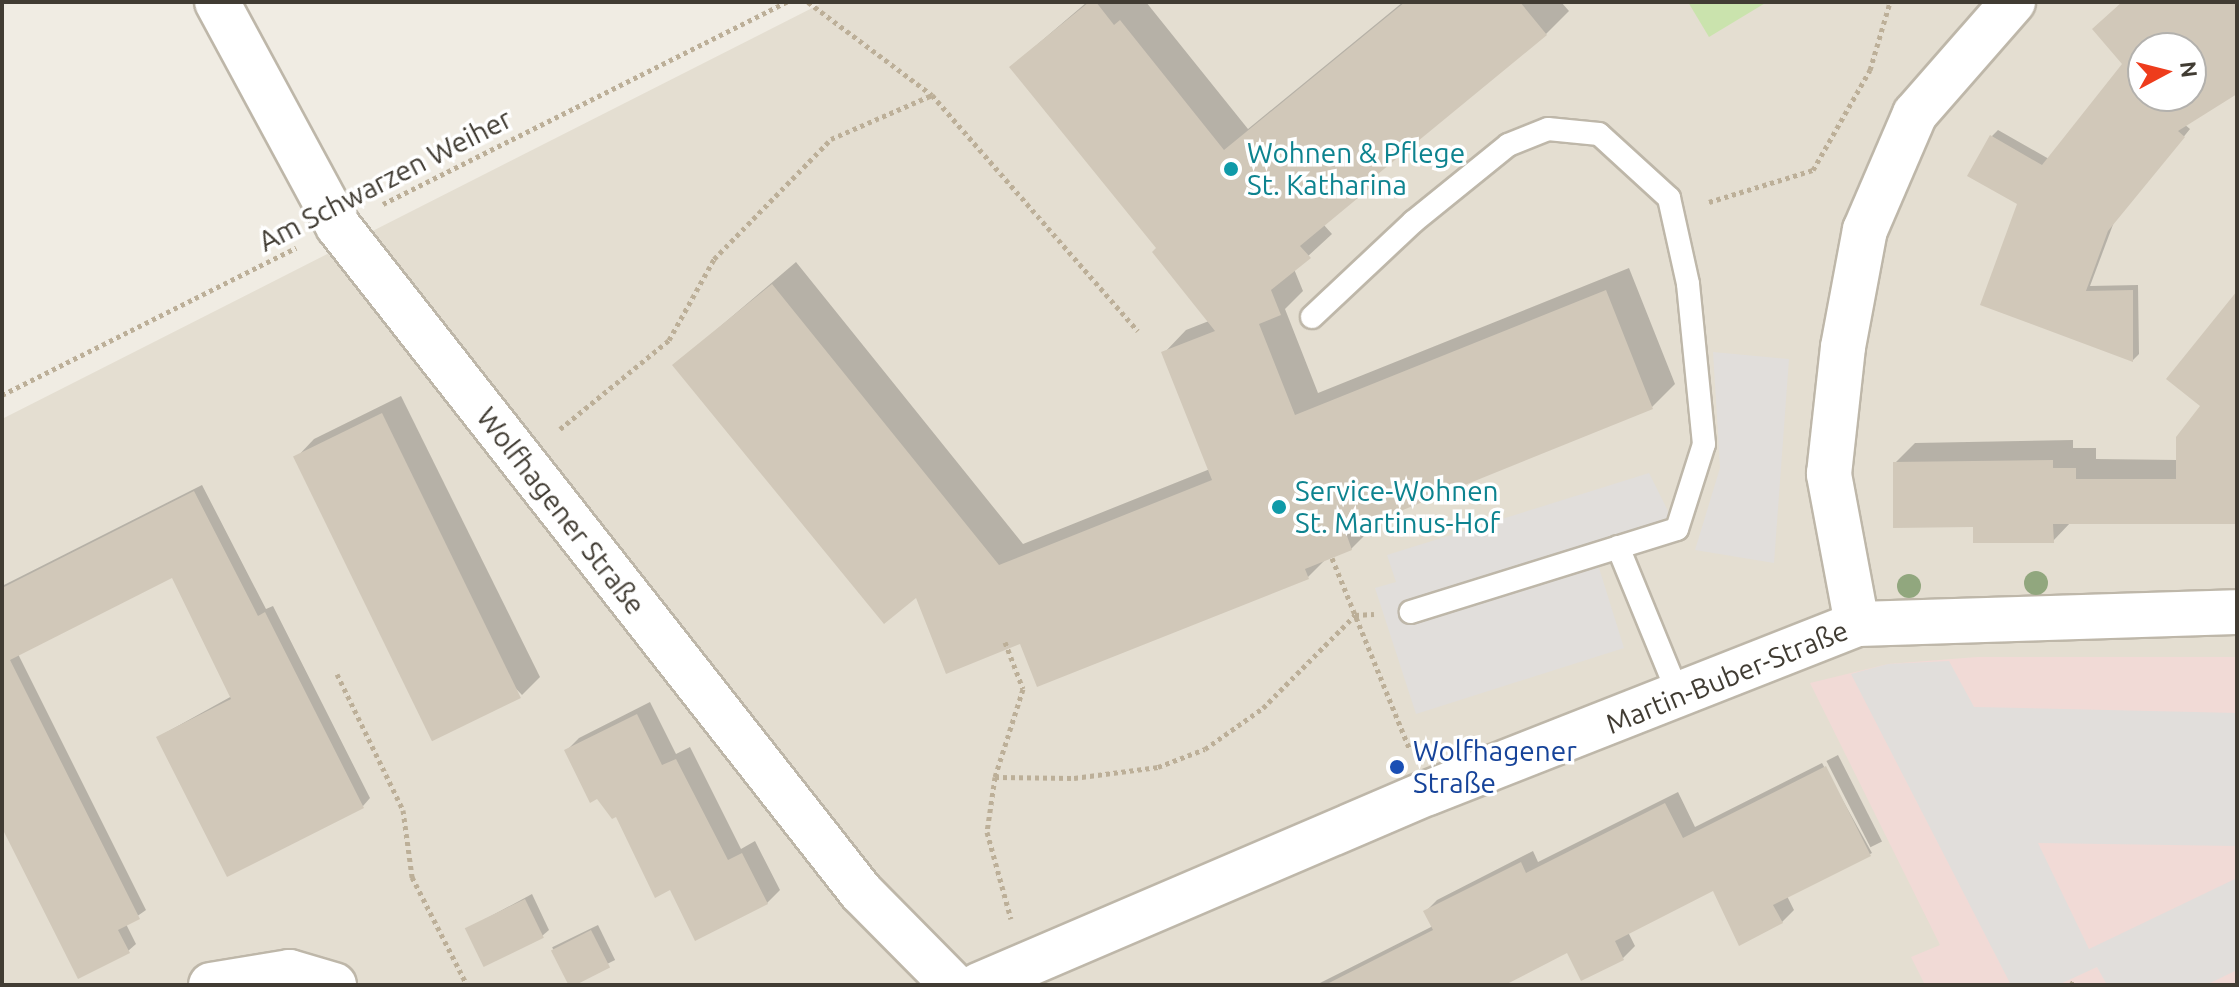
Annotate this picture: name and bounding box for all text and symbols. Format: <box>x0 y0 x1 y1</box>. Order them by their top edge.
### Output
north arrow <box>2127 32 2207 112</box>
text: N <box>2176 60 2203 79</box>
street label: Am Schwarzen Weiher <box>253 102 517 258</box>
place label: Wohnen & Pflege St. Katharina <box>1247 136 1465 202</box>
marker: Wohnen & Pflege St. Katharina <box>1222 160 1240 178</box>
street label: Wolfhagener Straße <box>470 401 652 621</box>
place label: Service-Wohnen St. Martinus-Hof <box>1295 474 1500 540</box>
marker: Service-Wohnen St. Martinus-Hof <box>1270 498 1288 516</box>
street label: Martin-Buber-Straße <box>1601 613 1853 741</box>
place label: Wolfhagener Straße <box>1413 734 1577 800</box>
marker: Wolfhagener Straße <box>1388 758 1406 776</box>

